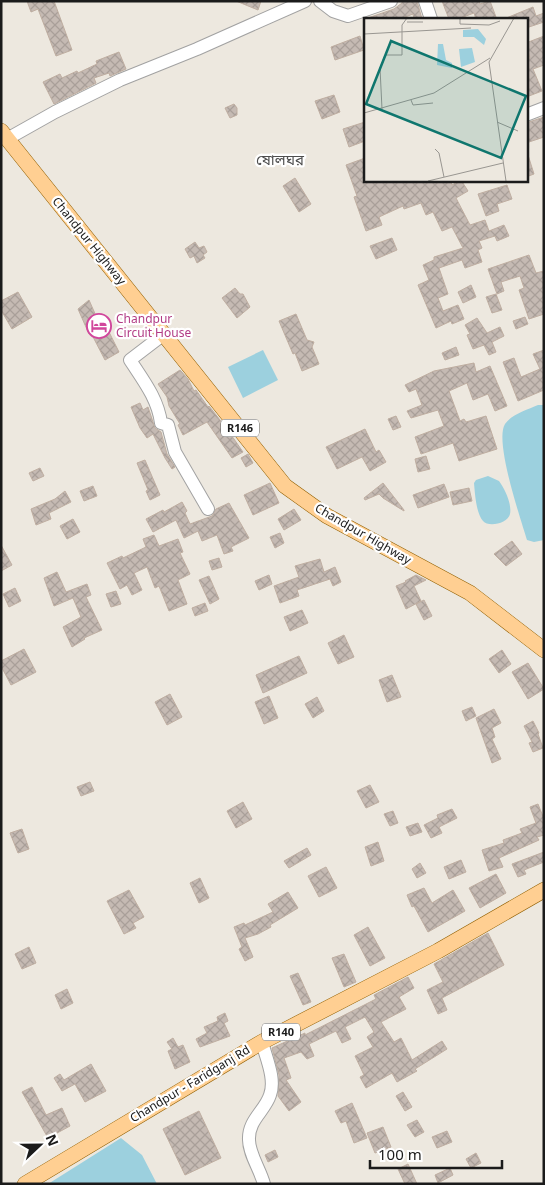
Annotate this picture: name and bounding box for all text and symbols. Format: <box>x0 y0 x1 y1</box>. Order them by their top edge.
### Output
inset map <box>364 18 528 181</box>
district label: ষোলঘর <box>256 149 305 169</box>
street label: Chandpur Highway <box>49 193 131 289</box>
place label: Chandpur Circuit House <box>116 310 191 341</box>
hotel icon: Chandpur Circuit House <box>86 313 112 339</box>
road number: R146 <box>221 419 259 436</box>
street label: Chandpur Highway <box>312 499 415 568</box>
road number: R140 <box>262 1024 300 1040</box>
street label: Chandpur - Faridganj Rd <box>126 1041 253 1126</box>
north arrow <box>15 1120 65 1170</box>
text: N <box>42 1131 63 1149</box>
scale bar <box>370 1138 502 1170</box>
text: 100 m <box>378 1144 422 1164</box>

